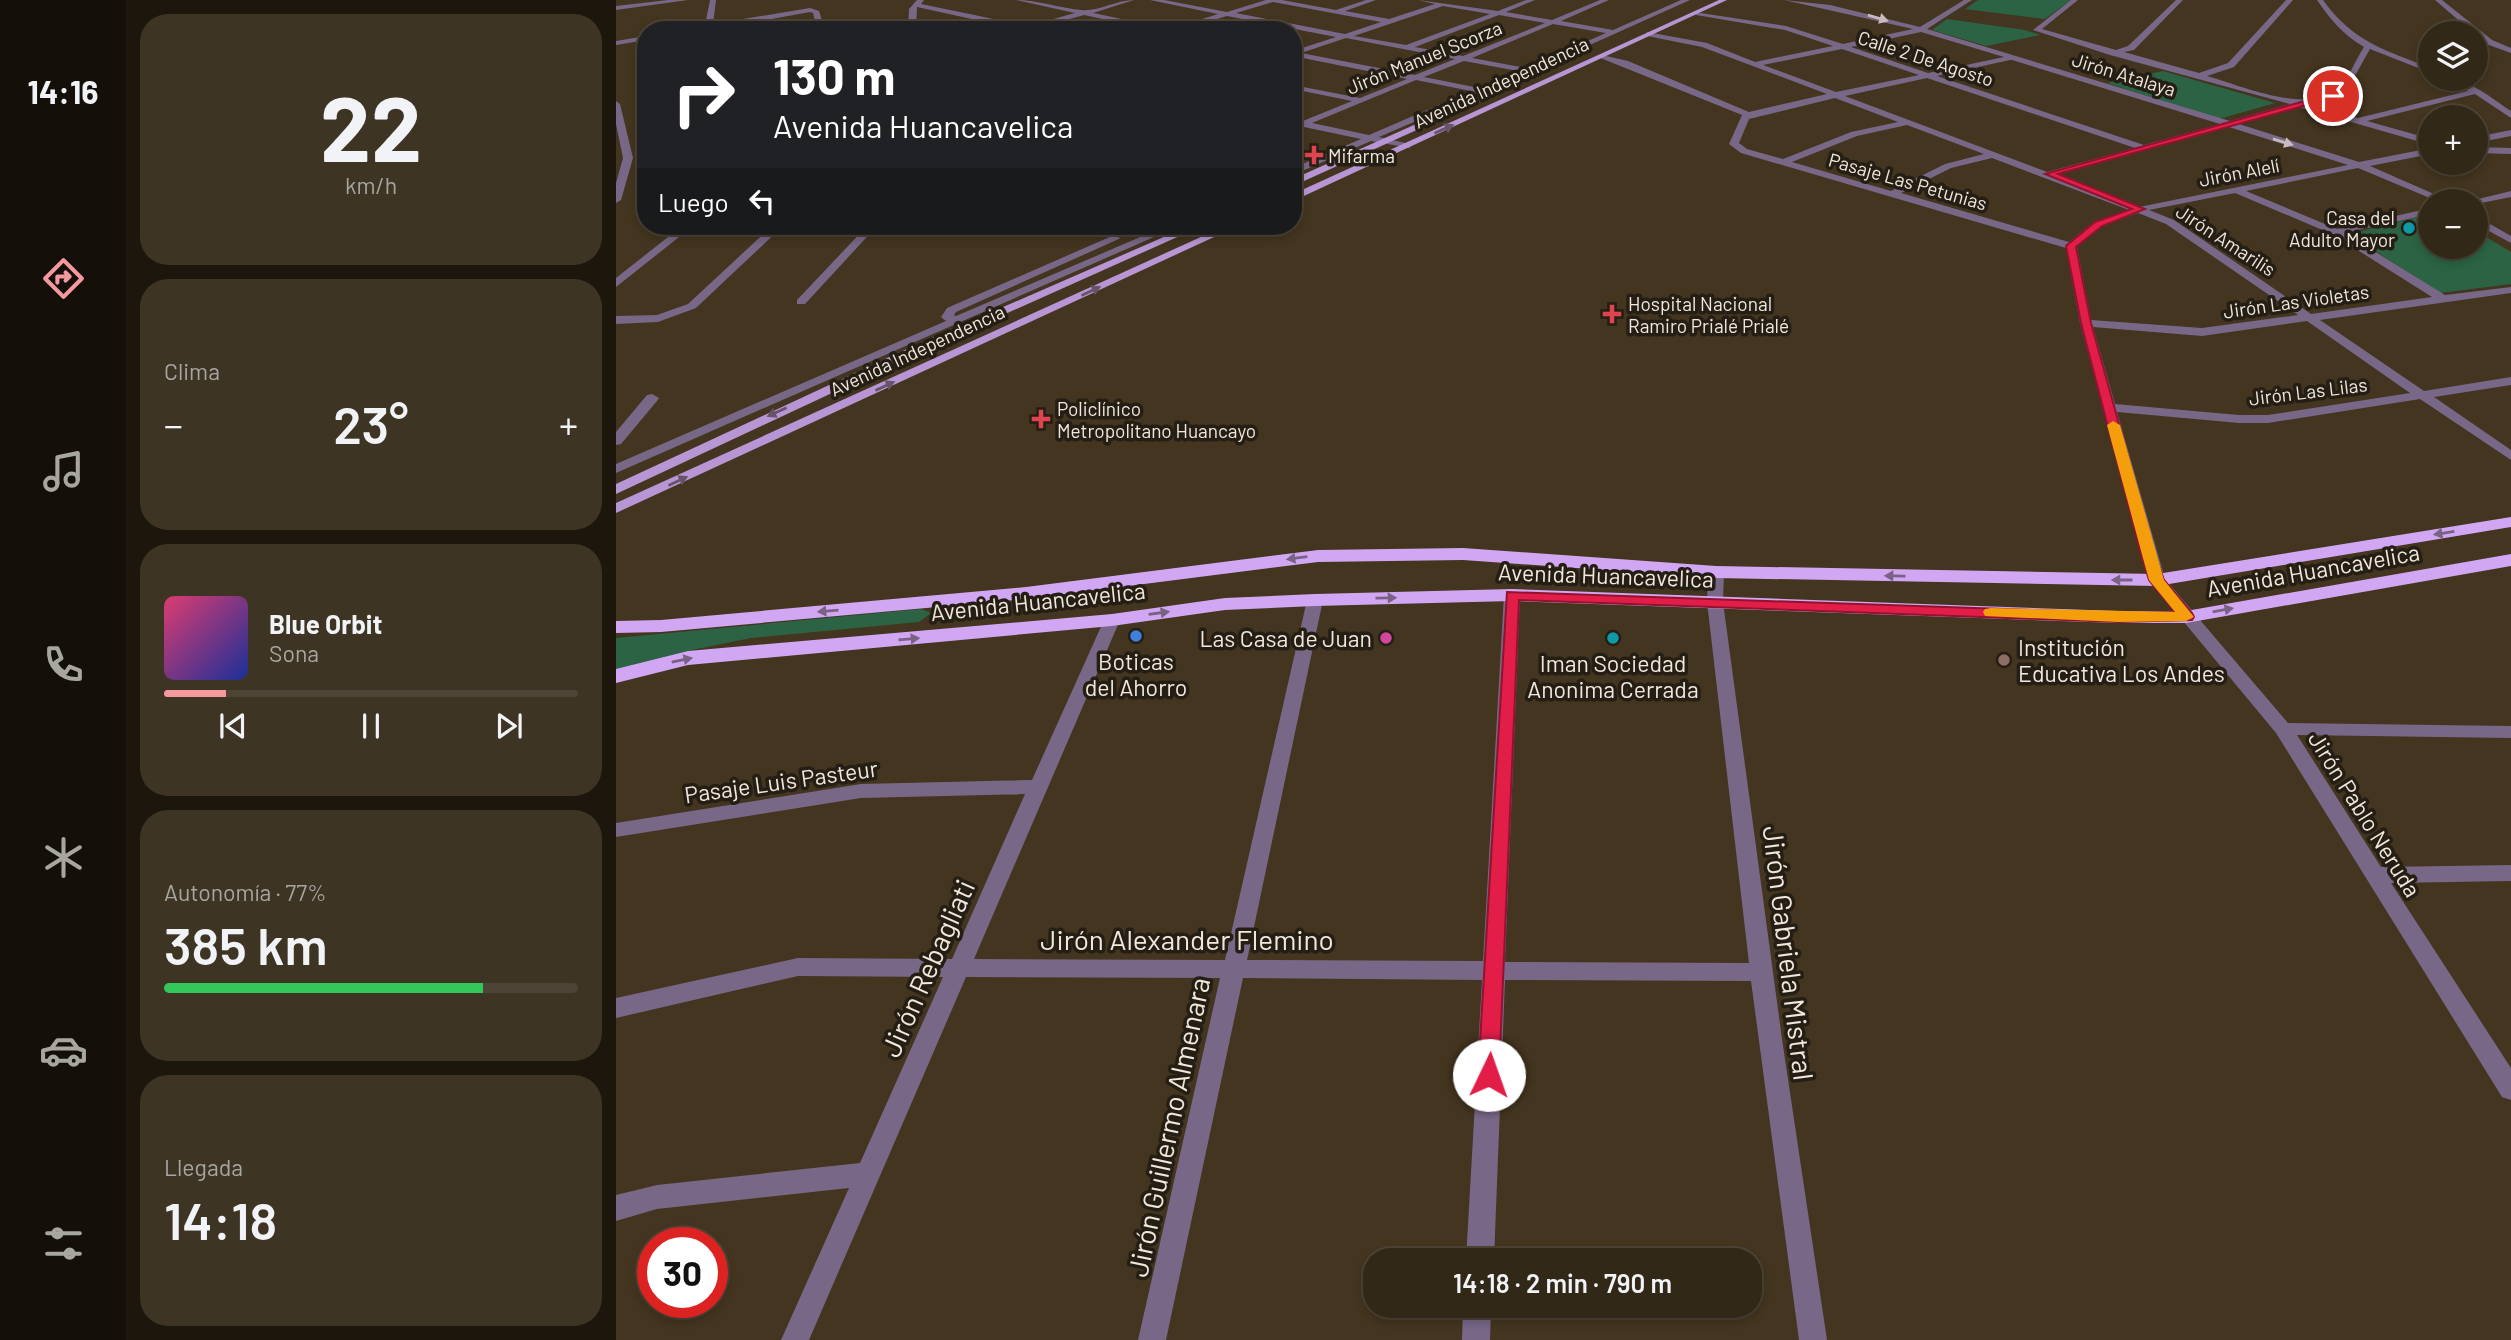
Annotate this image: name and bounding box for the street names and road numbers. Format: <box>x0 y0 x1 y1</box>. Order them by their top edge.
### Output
street label: Jirón Manuel Scorza <box>1343 15 1505 99</box>
street label: Calle 2 De Agosto <box>1855 25 1997 91</box>
street label: Avenida Independencia <box>1410 31 1592 133</box>
street label: Jirón Atalaya <box>2069 47 2179 101</box>
street label: Pasaje Las Petunias <box>1826 147 1990 215</box>
street label: Jirón Alelí <box>2197 153 2281 191</box>
street label: Jirón Amarilis <box>2172 199 2280 281</box>
street label: Jirón Las Violetas <box>2222 279 2370 323</box>
street label: Avenida Independencia <box>826 299 1008 401</box>
street label: Jirón Las Lilas <box>2247 372 2369 410</box>
street label: Avenida Huancavelica <box>2204 537 2422 603</box>
street label: Avenida Huancavelica <box>1498 557 1714 593</box>
street label: Avenida Huancavelica <box>929 576 1147 626</box>
street label: Jirón Pablo Neruda <box>2303 726 2427 902</box>
street label: Pasaje Luis Pasteur <box>683 753 880 808</box>
street label: Jirón Gabriela Mistral <box>1757 824 1821 1082</box>
street label: Jirón Rebagliati <box>873 874 981 1062</box>
street label: Jirón Alexander Flemino <box>1040 922 1334 956</box>
street label: Jirón Guillermo Almenara <box>1120 974 1216 1280</box>

